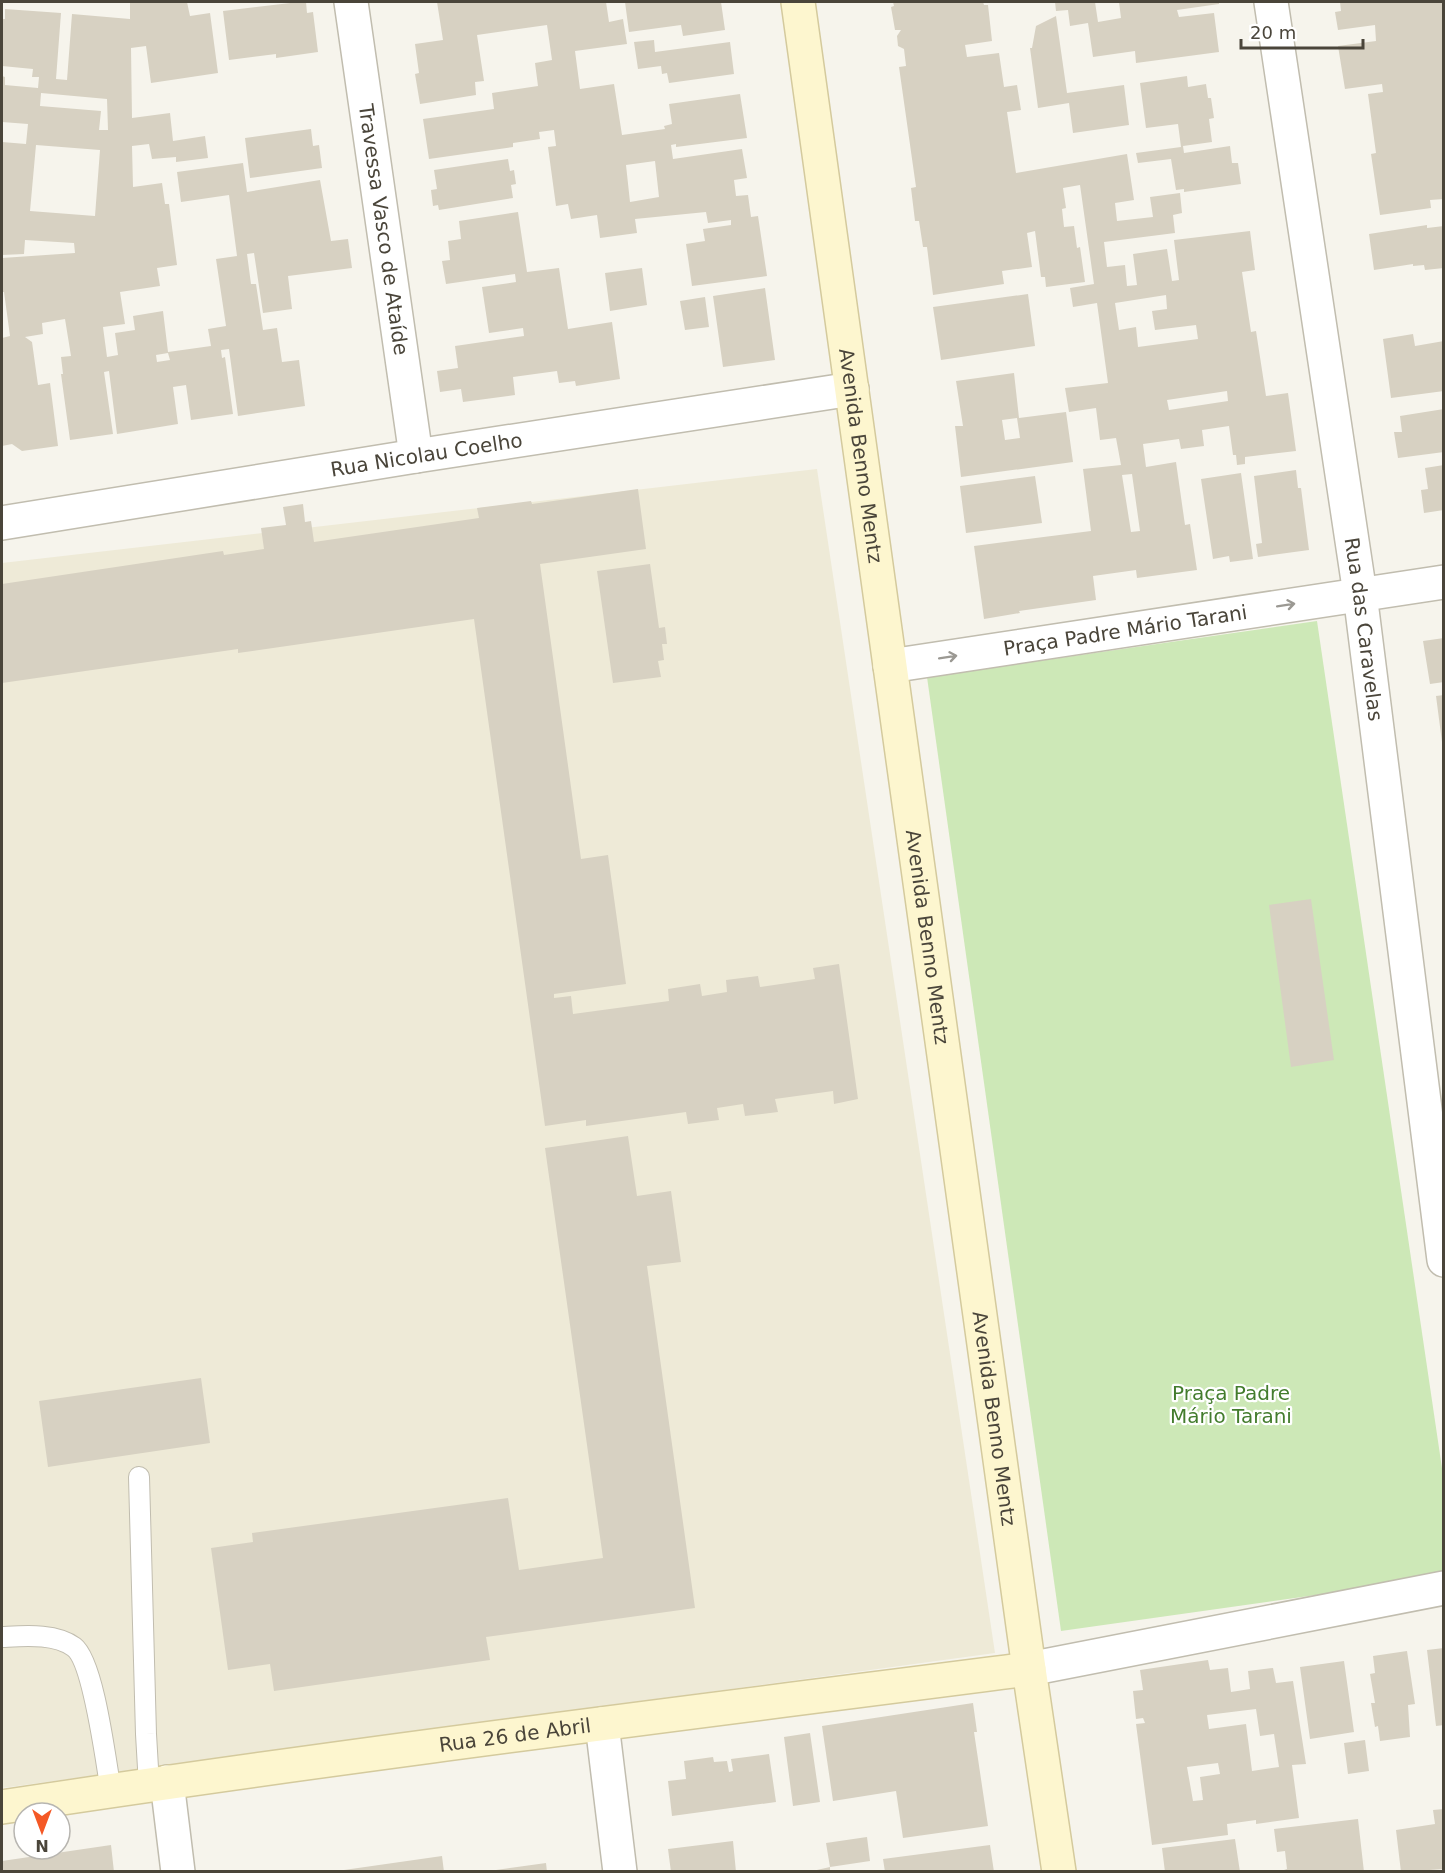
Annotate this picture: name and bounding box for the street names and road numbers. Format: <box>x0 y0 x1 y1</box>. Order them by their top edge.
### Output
street label: Travessa Vasco de Ataíde <box>354 102 413 357</box>
street label: Avenida Benno Mentz <box>834 347 888 565</box>
street label: Rua Nicolau Coelho <box>329 428 524 482</box>
street label: Rua das Caravelas <box>1340 536 1388 722</box>
street label: Praça Padre Mário Tarani <box>1002 600 1249 661</box>
street label: Avenida Benno Mentz <box>901 828 954 1046</box>
street label: Avenida Benno Mentz <box>968 1309 1021 1528</box>
street label: Rua 26 de Abril <box>437 1713 592 1757</box>

